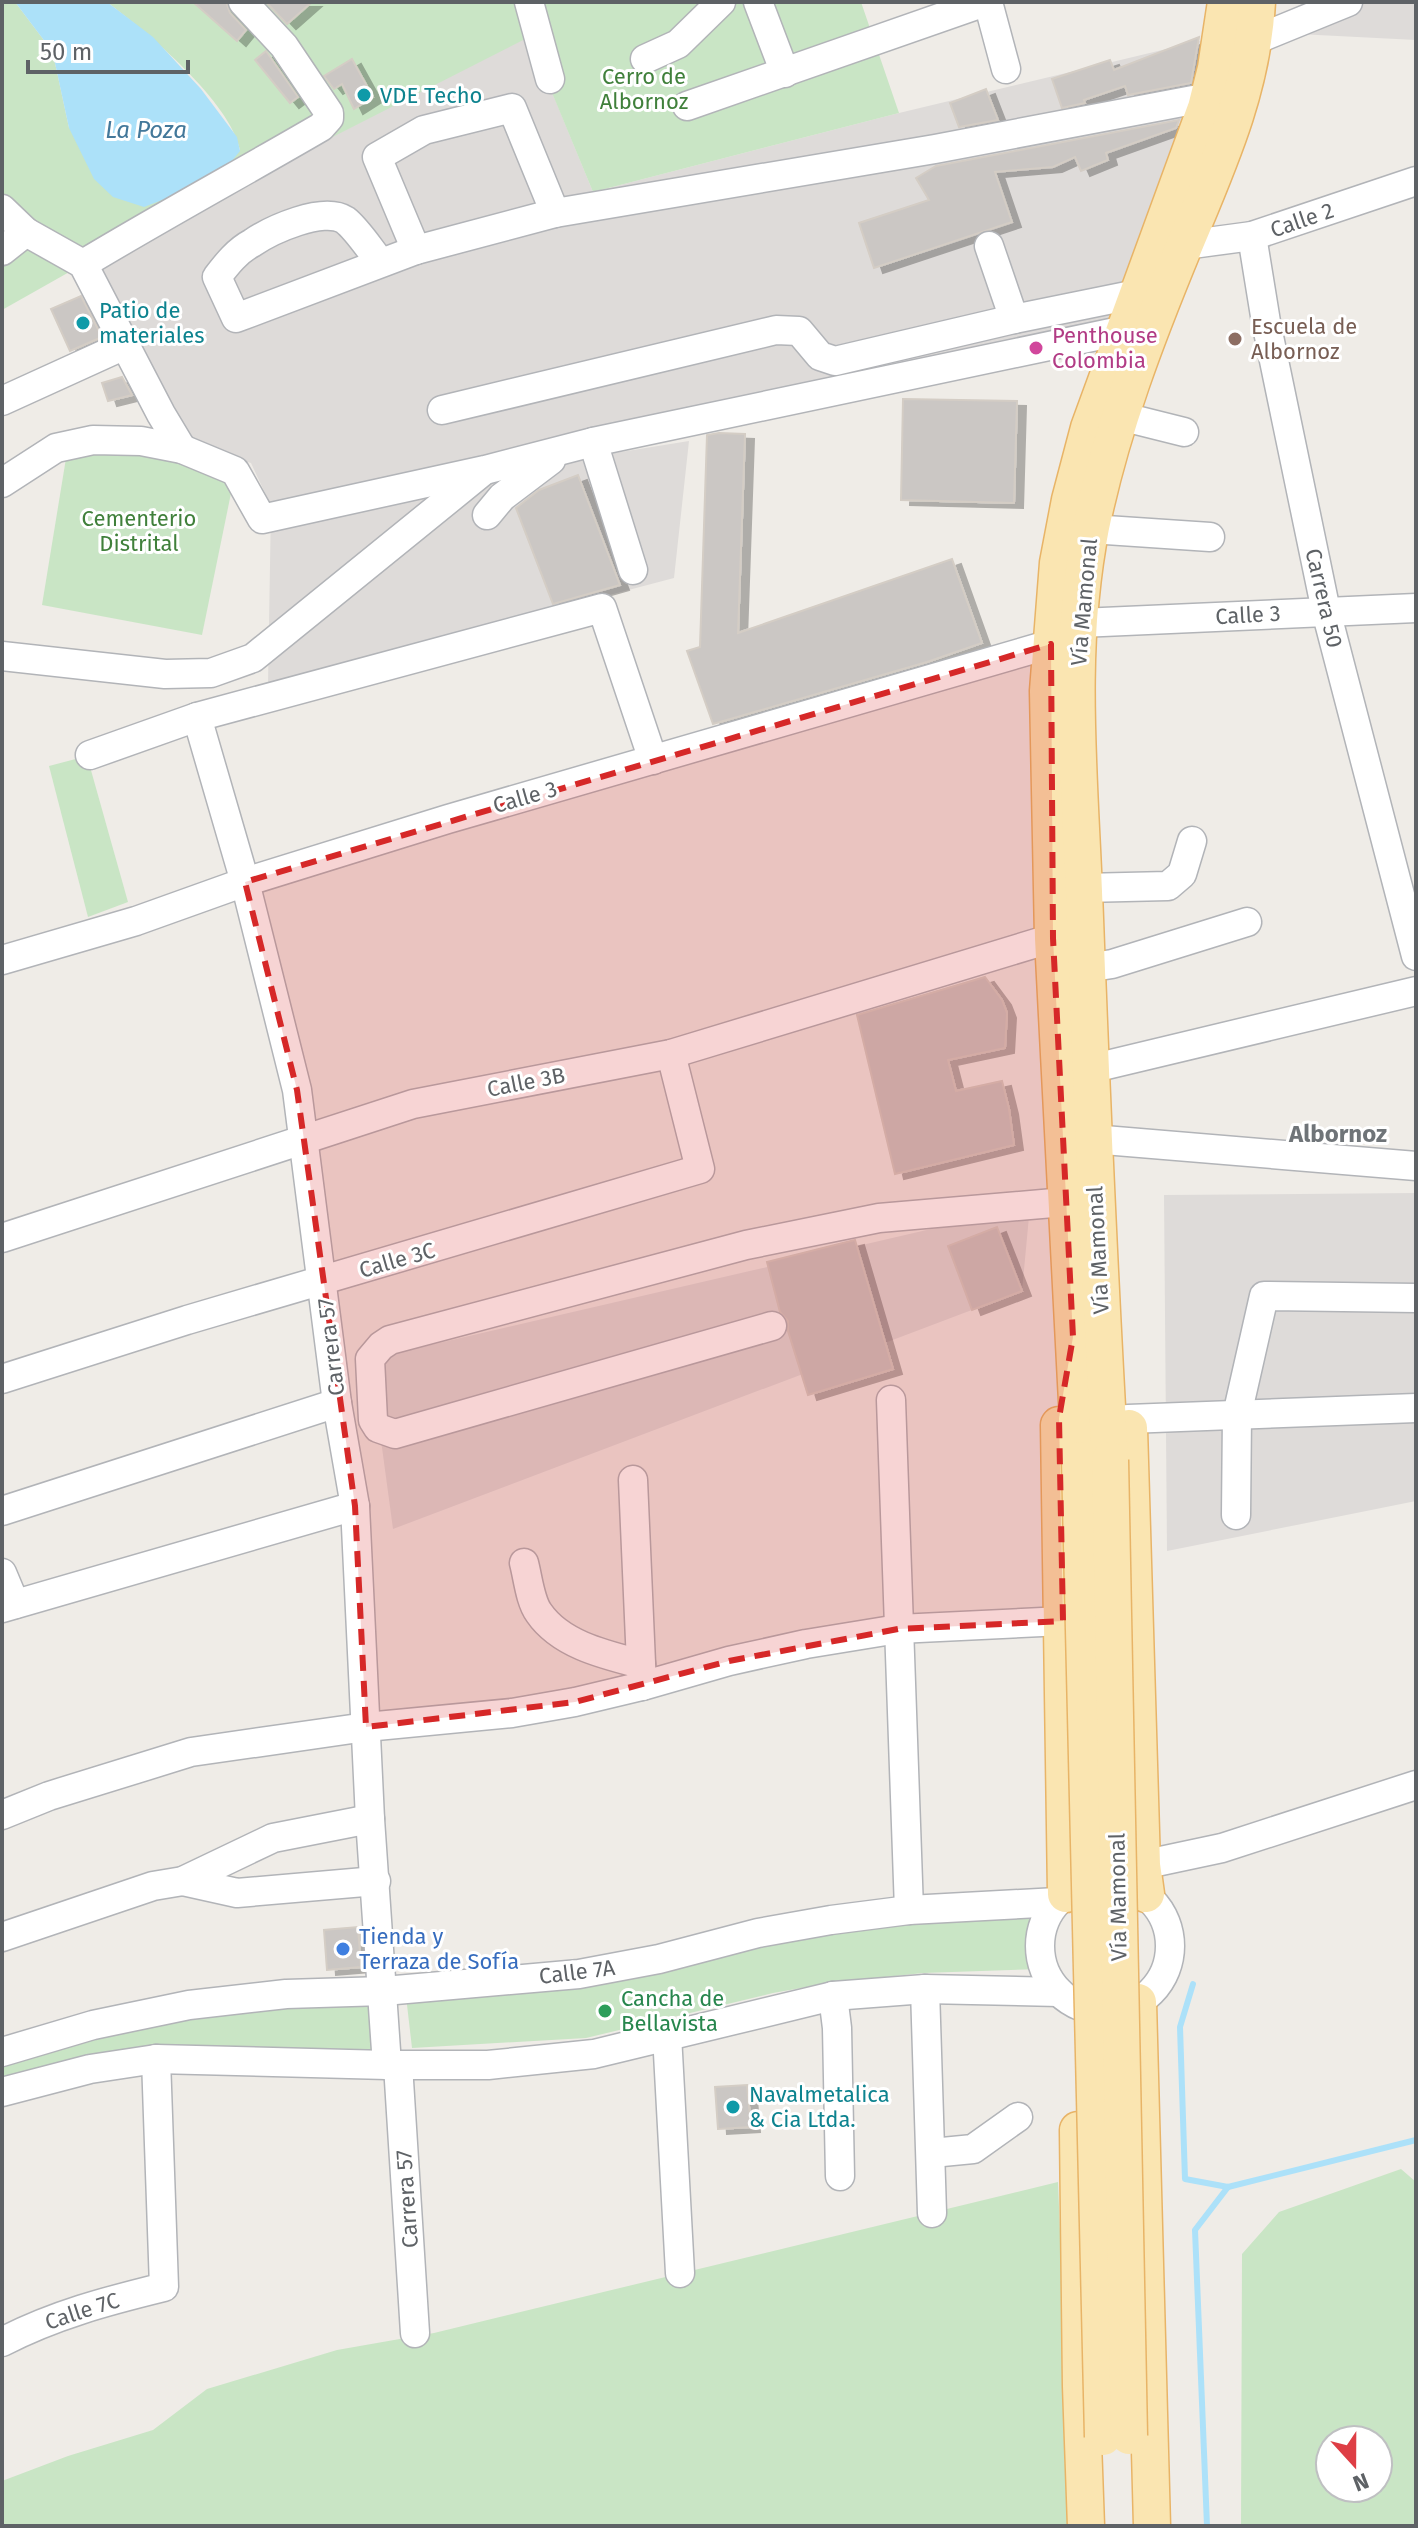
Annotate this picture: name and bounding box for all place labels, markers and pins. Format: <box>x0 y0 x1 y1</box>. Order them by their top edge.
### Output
place label: VDE Techo <box>380 82 482 109</box>
marker: VDE Techo <box>355 86 373 104</box>
place label: Patio de materiales <box>99 297 204 349</box>
place label: Escuela de Albornoz <box>1251 313 1357 365</box>
marker: Patio de materiales <box>74 314 92 332</box>
place label: Penthouse Colombia <box>1052 322 1158 374</box>
marker: Escuela de Albornoz <box>1226 330 1244 348</box>
marker: Penthouse Colombia <box>1027 339 1045 357</box>
place label: Tienda y Terraza de Sofía <box>359 1923 519 1975</box>
marker: Tienda y Terraza de Sofía <box>334 1940 352 1958</box>
place label: Cancha de Bellavista <box>621 1985 724 2037</box>
marker: Cancha de Bellavista <box>596 2002 614 2020</box>
place label: Navalmetalica & Cia Ltda. <box>749 2081 890 2133</box>
marker: Navalmetalica & Cia Ltda. <box>724 2098 742 2116</box>

